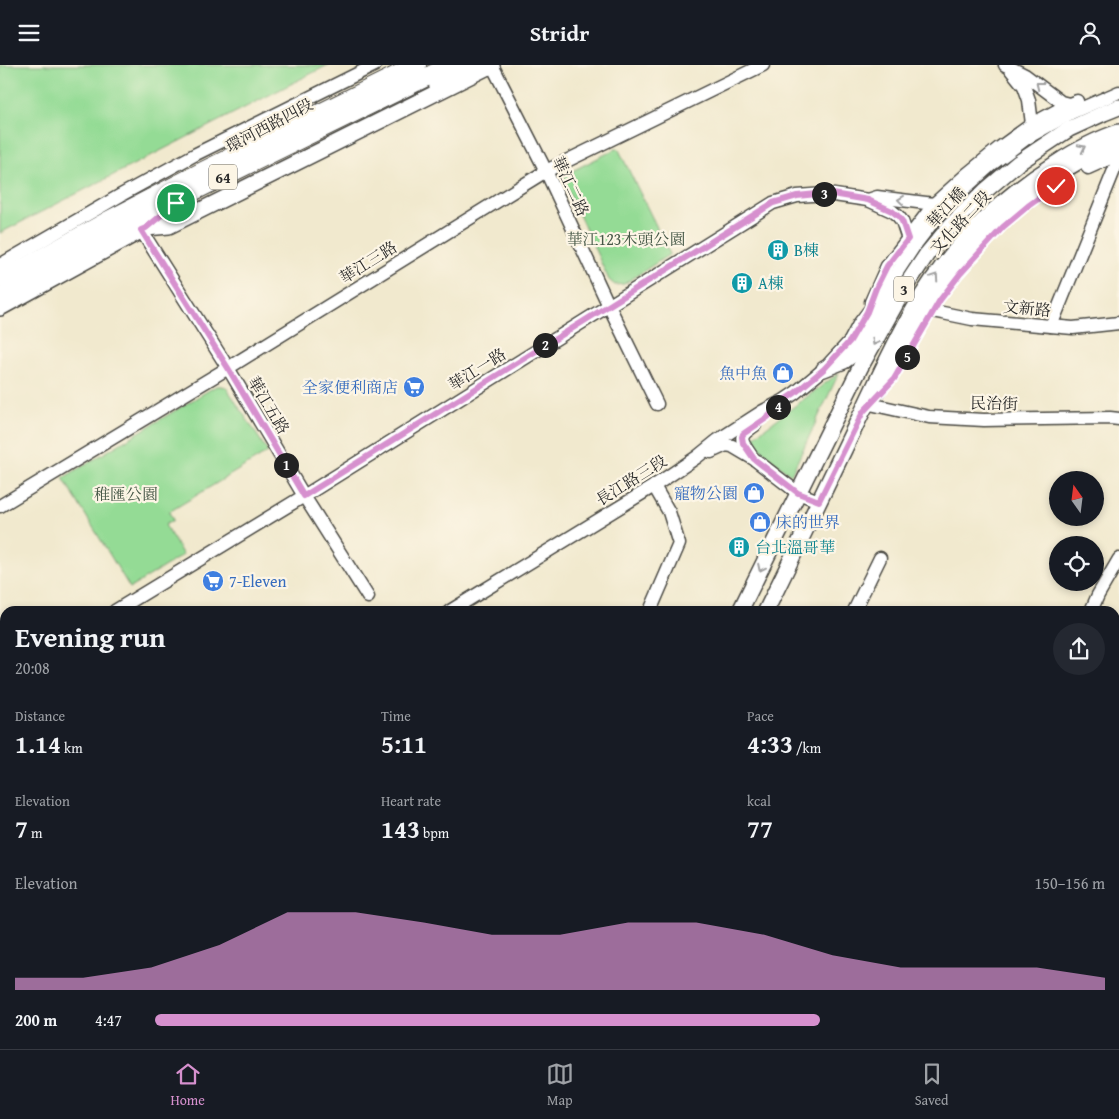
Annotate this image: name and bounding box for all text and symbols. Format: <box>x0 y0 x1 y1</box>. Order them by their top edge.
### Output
text: Stridr <box>530 17 589 49</box>
icon: menu <box>15 19 43 47</box>
icon: person <box>1076 19 1104 47</box>
one-way arrow <box>1036 83 1045 91</box>
street label: 環河西路四段 <box>221 92 317 158</box>
one-way arrow <box>1077 144 1086 154</box>
street label: 華江二路 <box>547 152 595 220</box>
road number: 64 <box>209 165 237 189</box>
pin <box>1035 165 1077 207</box>
icon: check <box>1042 172 1070 200</box>
pin: 3 <box>812 181 836 207</box>
street label: 華江橋 <box>921 181 971 233</box>
pin <box>155 182 197 224</box>
text: 3 <box>821 184 828 204</box>
street label: 文化路二段 <box>924 185 996 259</box>
icon: arrive <box>162 189 190 217</box>
one-way arrow <box>896 195 904 206</box>
park label: 華江123木頭公園 <box>566 227 686 251</box>
street label: 華江三路 <box>334 235 402 289</box>
building icon: B棟 <box>766 238 790 262</box>
place label: B棟 <box>794 238 819 262</box>
building icon: A棟 <box>730 271 754 295</box>
place label: A棟 <box>758 271 784 295</box>
one-way arrow <box>929 273 938 283</box>
road number: 3 <box>894 277 914 301</box>
street label: 文新路 <box>1002 294 1052 322</box>
pin: 2 <box>532 333 558 357</box>
text: 2 <box>542 335 549 355</box>
one-way arrow <box>871 337 881 346</box>
street label: 華江一路 <box>443 342 511 396</box>
pin: 5 <box>894 345 920 369</box>
text: 5 <box>904 347 911 367</box>
place label: 魚中魚 <box>719 361 767 385</box>
shop icon: 魚中魚 <box>771 361 795 385</box>
street label: 華江五路 <box>242 371 296 439</box>
place label: 全家便利商店 <box>302 375 398 399</box>
supermarket icon: 全家便利商店 <box>402 375 426 399</box>
street label: 民治街 <box>970 391 1018 415</box>
pin: 4 <box>766 395 790 419</box>
text: 4 <box>775 397 782 417</box>
street label: 長江路三段 <box>591 449 671 511</box>
pin: 1 <box>274 453 298 477</box>
text: 1 <box>283 455 290 475</box>
north arrow <box>1049 471 1104 526</box>
map controls <box>1049 471 1104 591</box>
place label: 寵物公園 <box>674 481 738 505</box>
shop icon: 寵物公園 <box>742 481 766 505</box>
park label: 稚匯公園 <box>94 482 158 506</box>
shop icon: 床的世界 <box>748 510 772 534</box>
place label: 床的世界 <box>776 510 840 534</box>
building icon: 台北溫哥華 <box>727 535 751 559</box>
place label: 台北溫哥華 <box>755 535 835 559</box>
button: locate <box>1049 536 1104 591</box>
one-way arrow <box>757 563 767 572</box>
supermarket icon: 7-Eleven <box>201 569 225 593</box>
place label: 7-Eleven <box>229 569 286 593</box>
text: Evening run <box>15 616 166 657</box>
button: share <box>1053 623 1105 675</box>
text: 20:08 <box>15 656 50 680</box>
text: Distance <box>15 706 65 726</box>
text: Time <box>381 706 411 726</box>
text: Pace <box>747 706 774 726</box>
text: 1.14 <box>15 726 61 762</box>
text: 5:11 <box>381 726 427 762</box>
text: 4:33 <box>747 726 793 762</box>
text: km <box>61 738 83 758</box>
text: /km <box>793 738 821 758</box>
text: Elevation <box>15 791 70 811</box>
text: Heart rate <box>381 791 441 811</box>
text: kcal <box>747 791 771 811</box>
text: 7 <box>15 811 28 847</box>
text: 143 <box>381 811 420 847</box>
text: 77 <box>747 811 773 847</box>
text: m <box>28 823 42 843</box>
text: bpm <box>420 823 449 843</box>
text: Elevation <box>15 871 78 895</box>
text: 150–156 m <box>1035 871 1105 895</box>
text: 200 m <box>15 1008 57 1032</box>
text: 4:47 <box>95 1008 122 1032</box>
tab: Home <box>170 1060 205 1110</box>
tab: Map <box>546 1060 574 1110</box>
tab: Saved <box>915 1060 949 1110</box>

